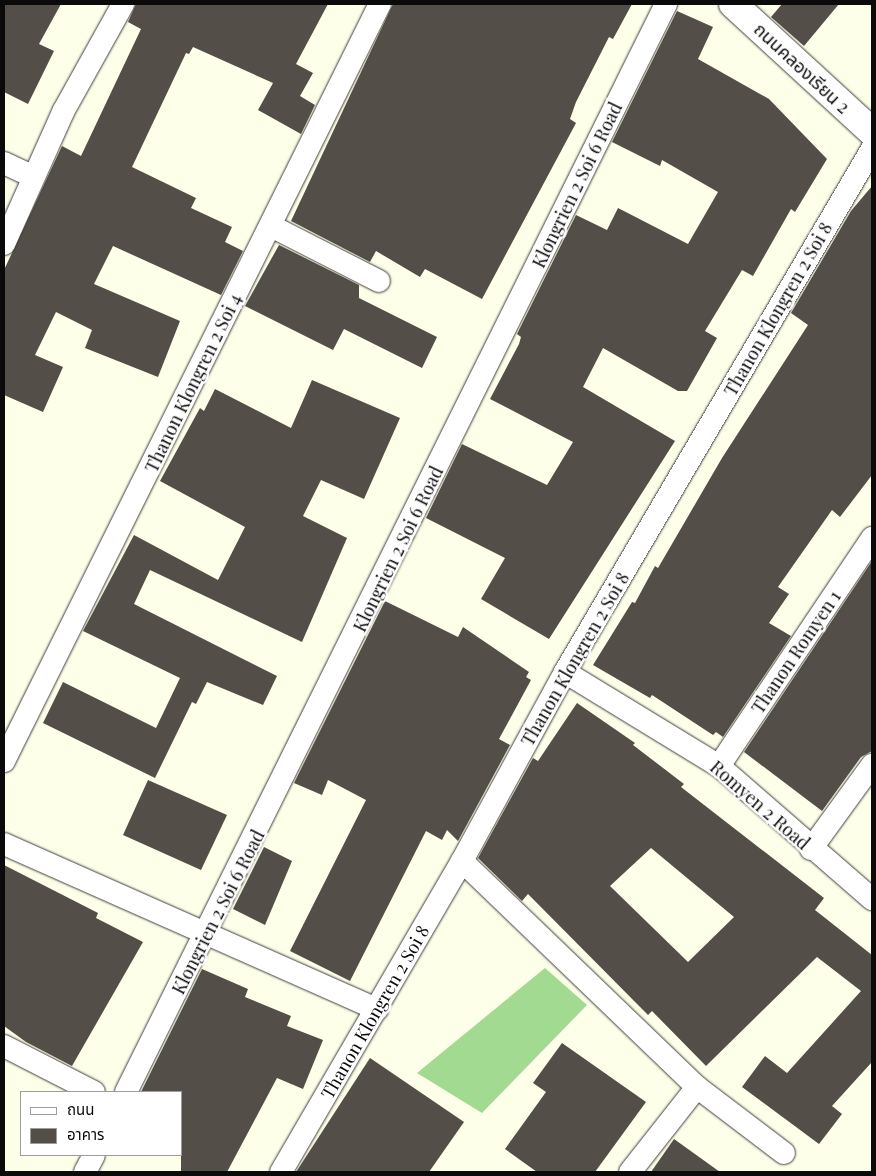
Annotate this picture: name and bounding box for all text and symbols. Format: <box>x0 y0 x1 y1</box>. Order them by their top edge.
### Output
street label: ถนนคลองเรียน 2 <box>750 18 854 118</box>
street label: Klongrien 2 Soi 6 Road <box>528 99 626 271</box>
street label: Thanon Klongren 2 Soi 8 <box>719 218 837 400</box>
street label: Thanon Klongren 2 Soi 4 <box>140 290 246 476</box>
street label: Klongrien 2 Soi 6 Road <box>349 463 447 635</box>
street label: Thanon Klongren 2 Soi 8 <box>516 568 634 750</box>
street label: Thanon Romyen 1 <box>747 586 845 718</box>
street label: Romyen 2 Road <box>706 756 814 854</box>
street label: Klongrien 2 Soi 6 Road <box>167 826 269 998</box>
street label: Thanon Klongren 2 Soi 8 <box>316 921 434 1103</box>
legend <box>20 1091 182 1156</box>
text: ถนน <box>67 1099 94 1119</box>
text: อาคาร <box>67 1124 104 1144</box>

